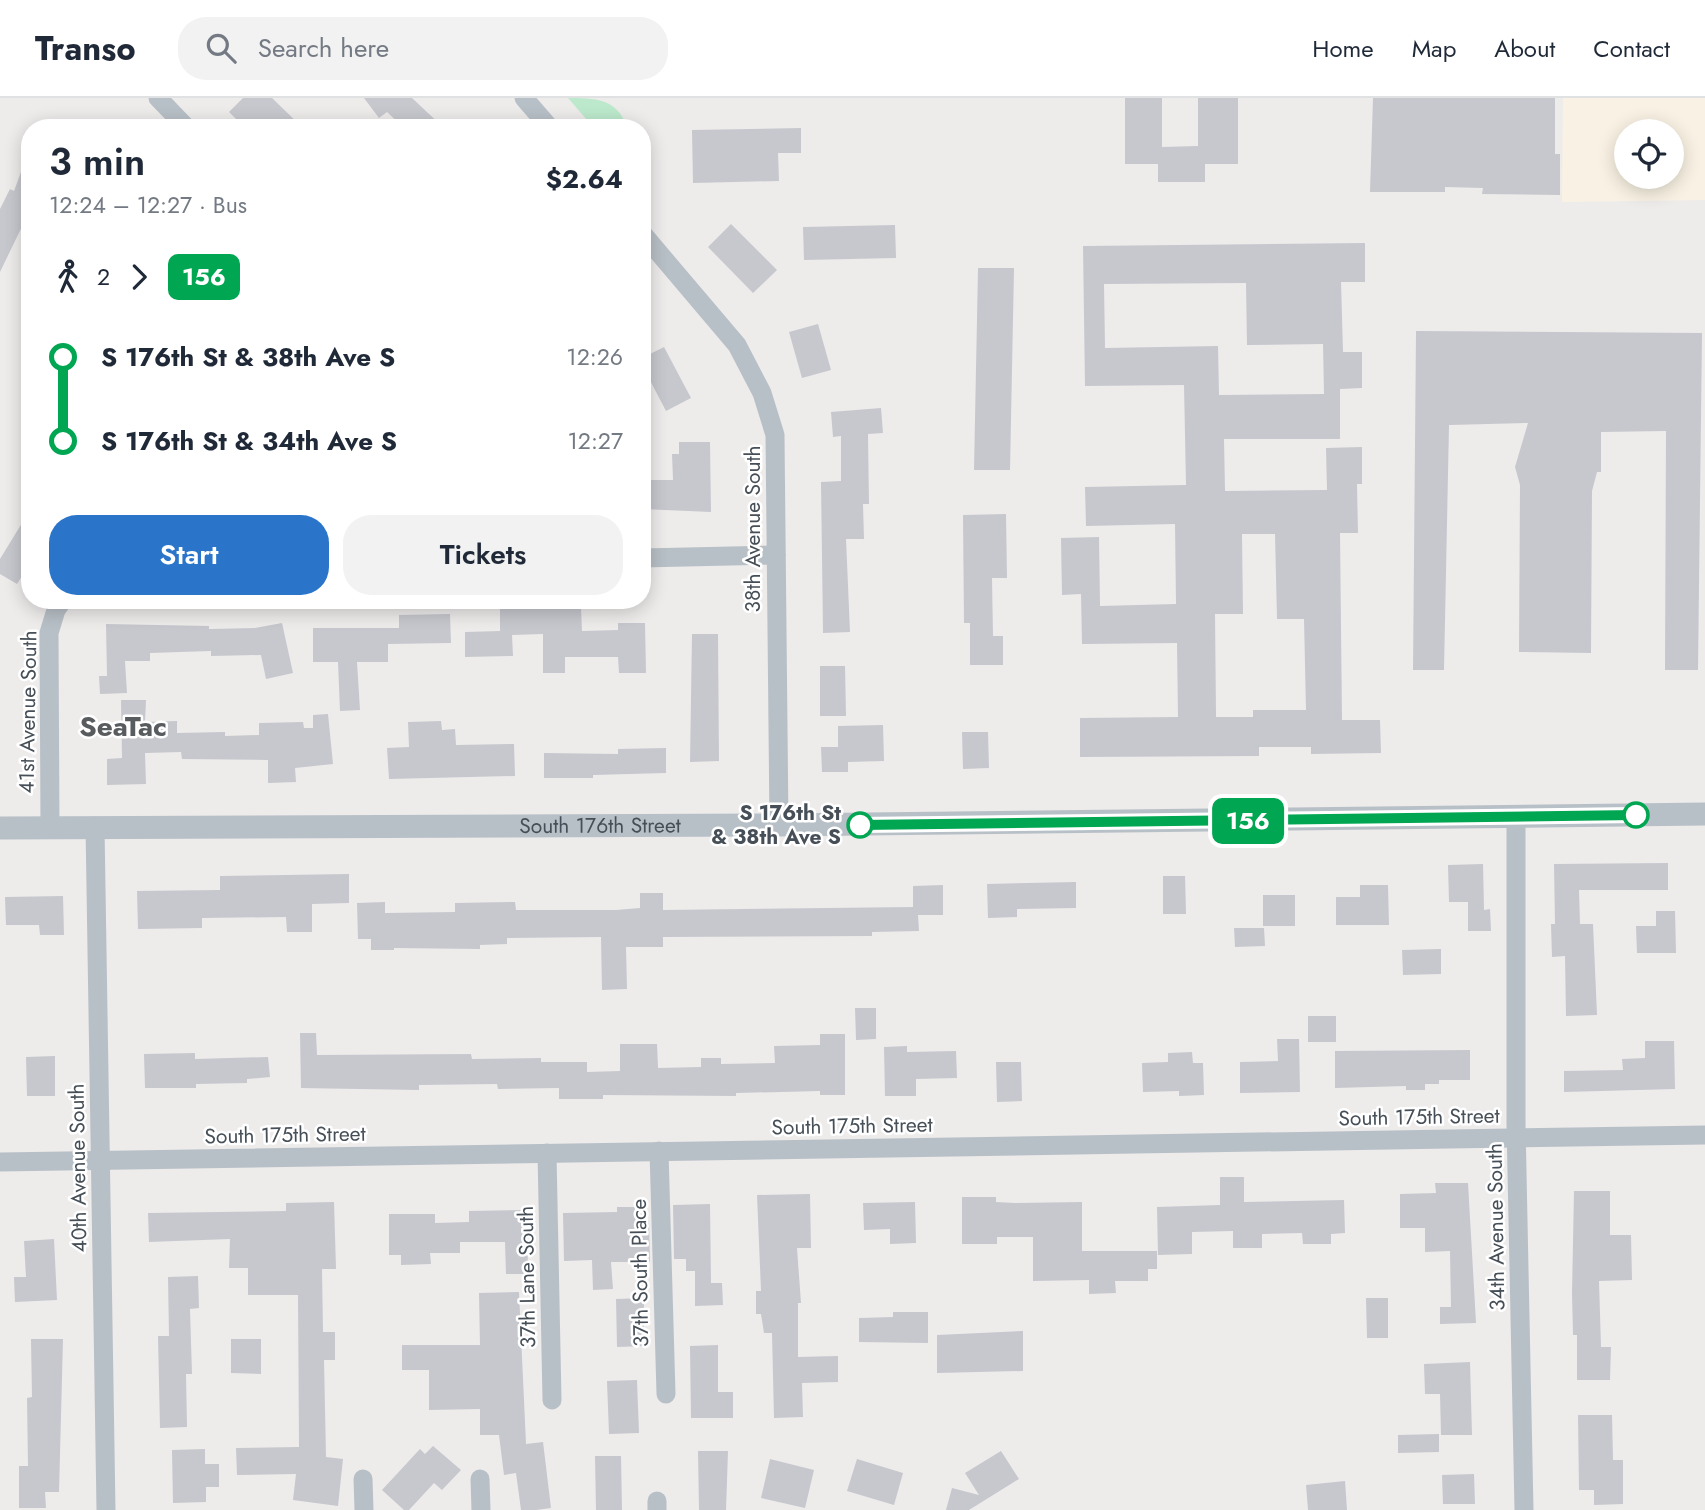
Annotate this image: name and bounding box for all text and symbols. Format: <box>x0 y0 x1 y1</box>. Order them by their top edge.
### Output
search box <box>178 17 668 80</box>
text: Transo <box>35 25 136 72</box>
icon: search <box>202 29 240 67</box>
text: Search here <box>258 29 389 67</box>
text: Home <box>1312 31 1374 66</box>
text: Map <box>1412 31 1456 66</box>
text: About <box>1494 31 1555 66</box>
text: Contact <box>1593 31 1670 66</box>
map controls <box>1614 119 1684 189</box>
button: locate <box>1614 119 1684 189</box>
text: 3 min <box>49 134 145 189</box>
text: $2.64 <box>546 160 623 198</box>
text: 12:24 – 12:27 · Bus <box>49 188 247 222</box>
icon: walk <box>49 258 87 296</box>
icon: forward <box>120 258 158 296</box>
text: 156 <box>182 259 226 294</box>
text: 2 <box>97 260 110 294</box>
text: S 176th St & 38th Ave S <box>101 338 395 376</box>
text: 12:26 <box>566 340 623 374</box>
text: S 176th St & 34th Ave S <box>101 422 397 460</box>
text: 12:27 <box>568 424 623 458</box>
street label: 38th Avenue South <box>738 445 768 613</box>
button: Start <box>49 515 329 595</box>
button: Tickets <box>343 515 623 595</box>
street label: 41st Avenue South <box>12 630 44 794</box>
district label: SeaTac <box>79 706 167 747</box>
place label: S 176th St & 38th Ave S <box>711 798 841 852</box>
line badge: 156 <box>1208 798 1288 844</box>
unlabelled marker <box>1623 802 1649 828</box>
text: 156 <box>1226 803 1270 838</box>
street label: South 176th Street <box>519 810 681 841</box>
marker: S 176th St & 38th Ave S <box>847 812 873 838</box>
street label: 40th Avenue South <box>62 1083 94 1253</box>
street label: South 175th Street <box>1338 1101 1500 1133</box>
street label: South 175th Street <box>771 1110 933 1142</box>
street label: South 175th Street <box>204 1119 366 1151</box>
street label: 34th Avenue South <box>1480 1143 1512 1311</box>
street label: 37th South Place <box>624 1198 656 1347</box>
street label: 37th Lane South <box>511 1206 543 1348</box>

